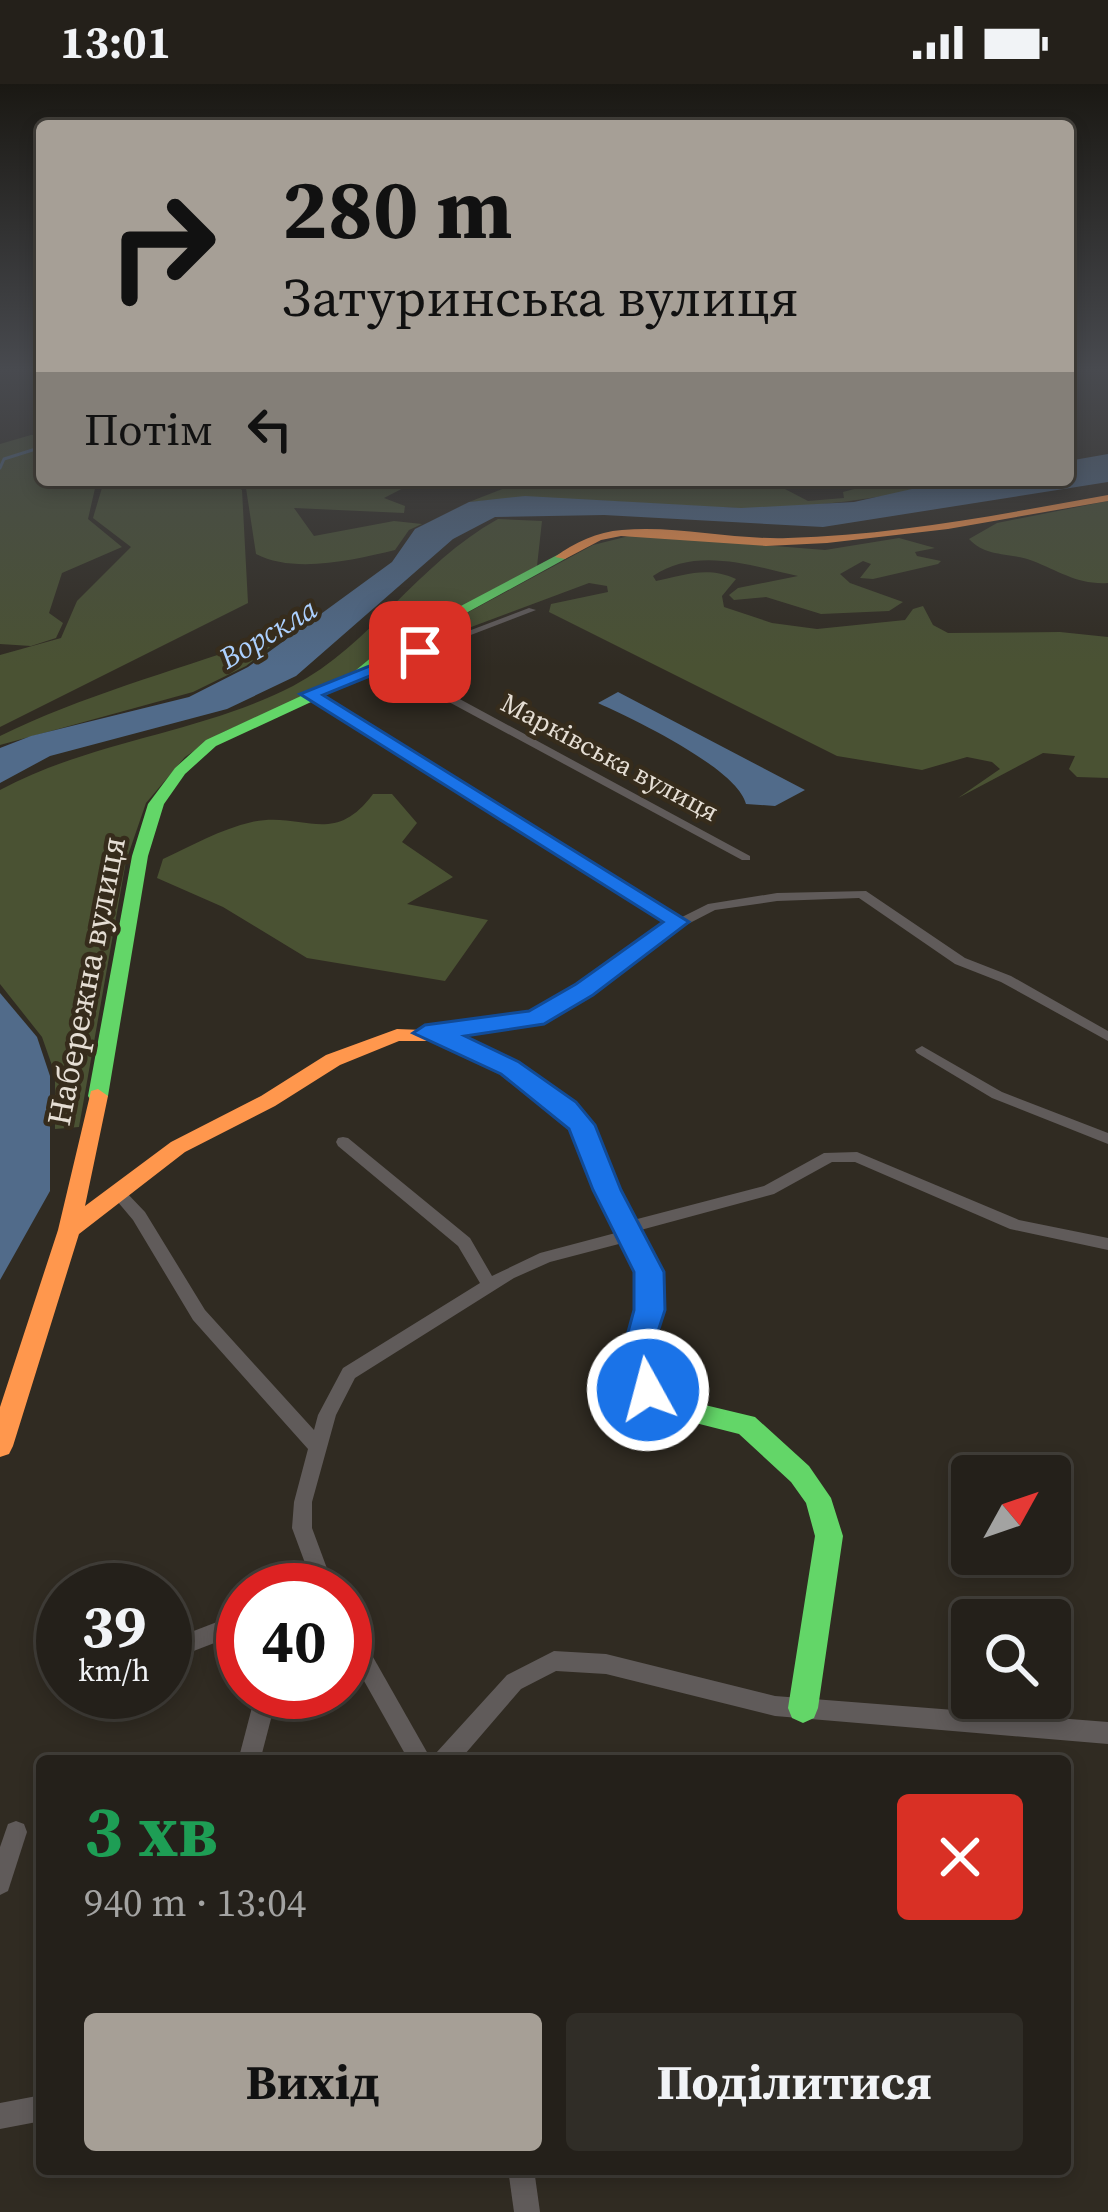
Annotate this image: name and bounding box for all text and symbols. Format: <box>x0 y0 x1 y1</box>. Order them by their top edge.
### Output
text: 13:01 <box>60 11 171 73</box>
text: 280 m <box>282 151 513 266</box>
icon: right <box>84 168 240 324</box>
text: Затуринська вулиця <box>282 260 799 334</box>
icon: left <box>237 396 303 462</box>
text: Потім <box>84 398 213 460</box>
water label: Ворскла <box>210 588 325 679</box>
pin <box>369 601 471 703</box>
icon: arrive <box>387 619 453 685</box>
street label: Марківська вулиця <box>495 684 725 830</box>
street label: Набережна вулиця <box>36 833 136 1129</box>
position arrow <box>585 1327 711 1453</box>
north arrow <box>951 1455 1071 1575</box>
map controls <box>951 1455 1071 1719</box>
speed limit sign: 40 <box>216 1563 372 1719</box>
text: 39 <box>81 1585 147 1667</box>
button: search <box>951 1599 1071 1719</box>
text: km/h <box>78 1650 150 1691</box>
text: 3 хв <box>84 1781 218 1880</box>
button: close <box>897 1794 1023 1920</box>
text: 940 m · 13:04 <box>84 1876 306 1929</box>
button: Вихід <box>84 2013 542 2151</box>
button: Поділитися <box>566 2013 1023 2151</box>

